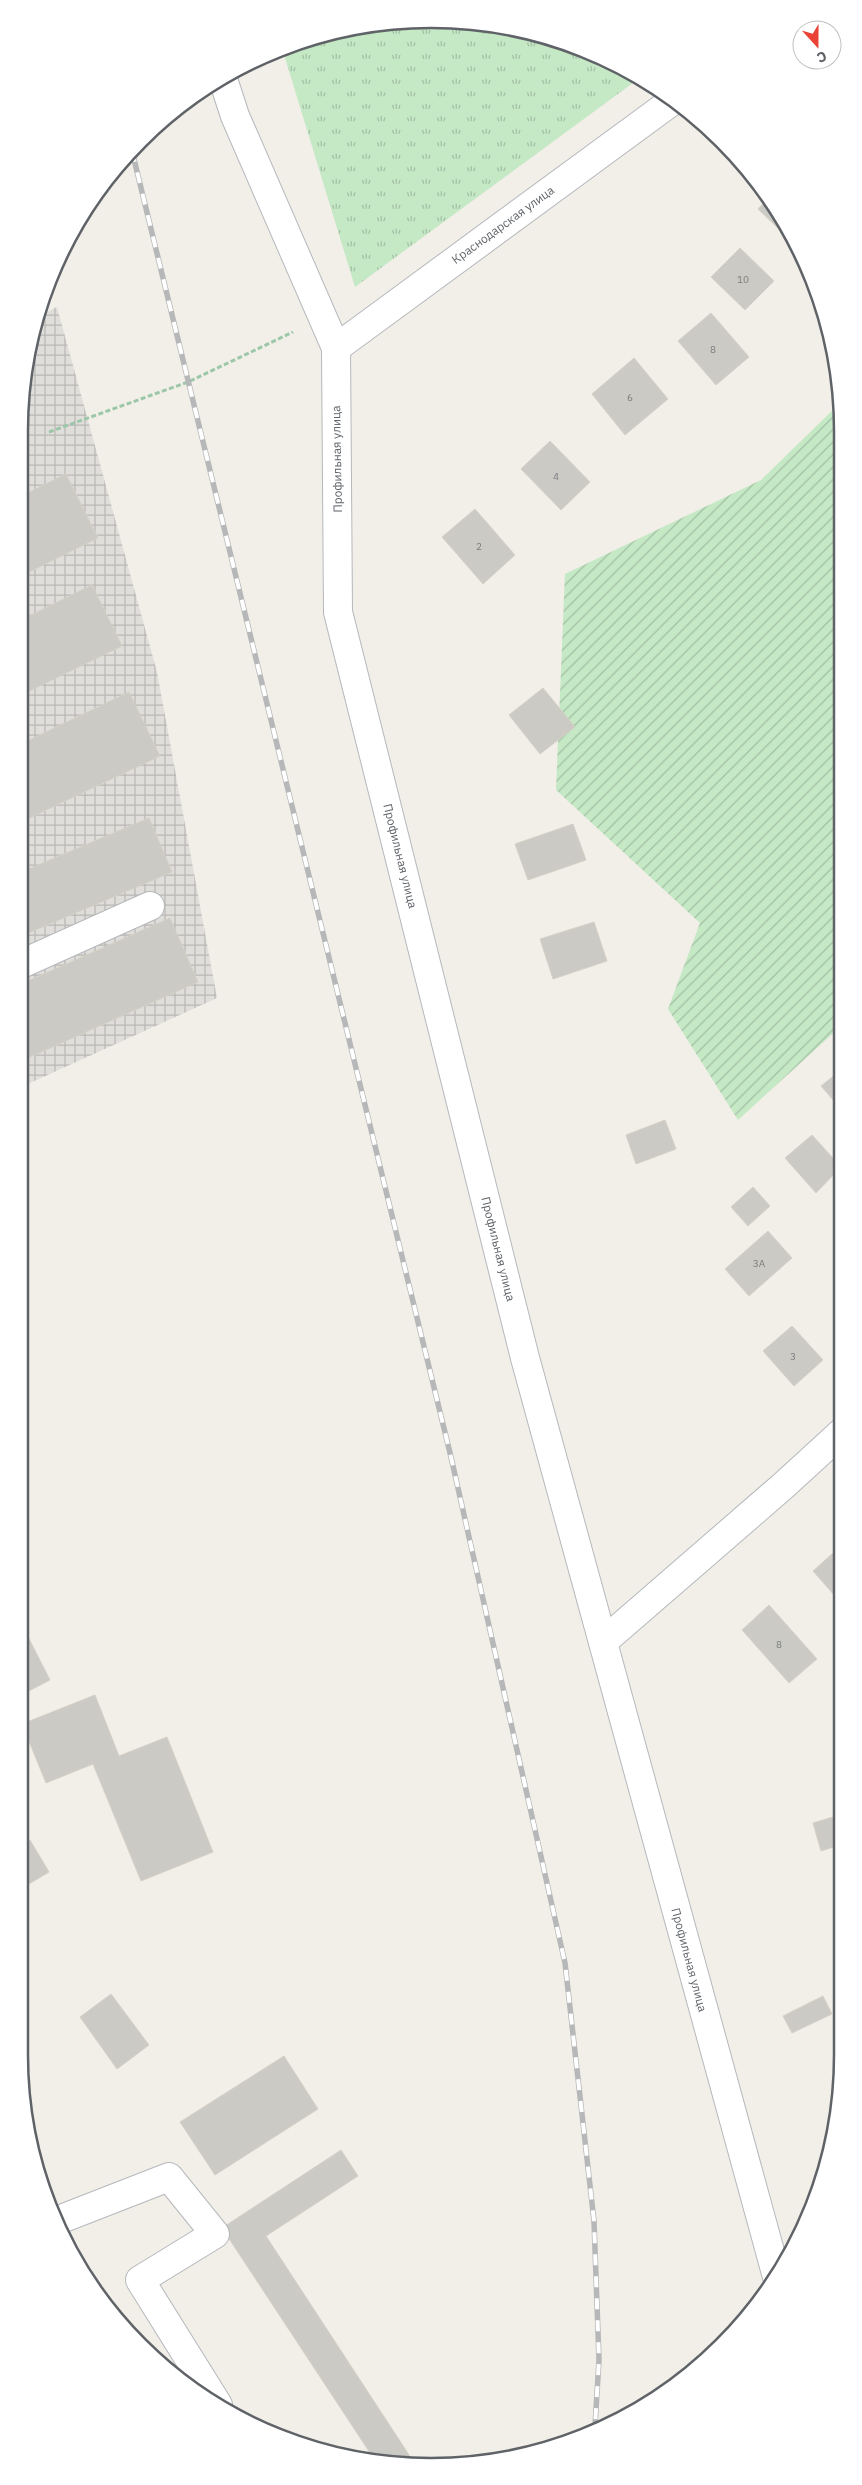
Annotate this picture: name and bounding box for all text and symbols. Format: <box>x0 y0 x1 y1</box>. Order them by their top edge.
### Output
north arrow <box>792 20 842 70</box>
text: С <box>814 47 829 67</box>
street label: Краснодарская улица <box>449 182 557 267</box>
house number: 10 <box>737 273 749 286</box>
house number: 8 <box>710 343 716 356</box>
house number: 6 <box>627 391 633 404</box>
street label: Профильная улица <box>328 405 345 513</box>
house number: 4 <box>553 470 559 483</box>
house number: 2 <box>476 540 482 553</box>
street label: Профильная улица <box>380 802 421 910</box>
street label: Профильная улица <box>478 1195 519 1303</box>
house number: 3А <box>753 1257 766 1270</box>
house number: 3 <box>790 1350 796 1363</box>
house number: 8 <box>776 1638 782 1651</box>
street label: Профильная улица <box>668 1906 711 2014</box>

